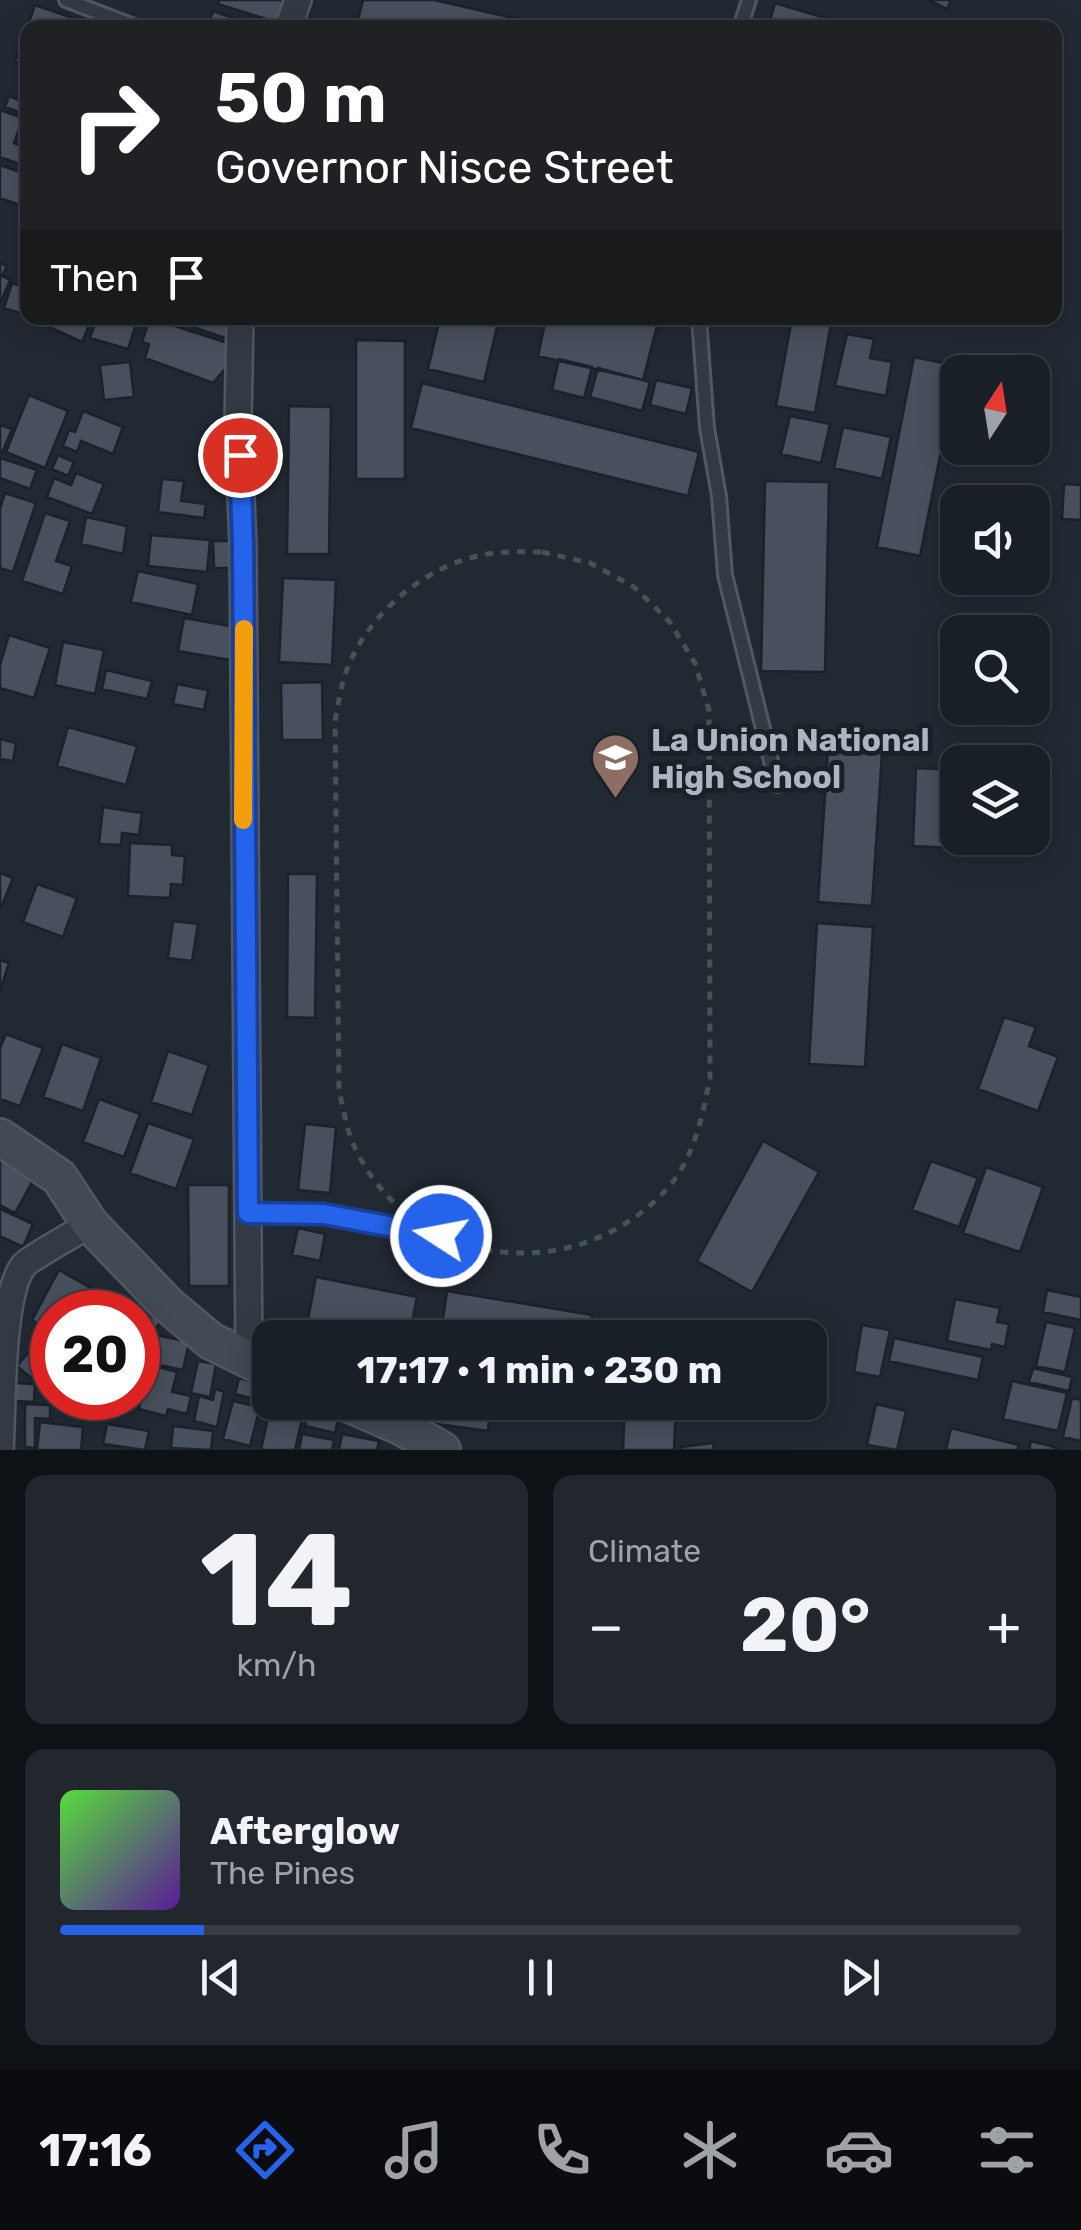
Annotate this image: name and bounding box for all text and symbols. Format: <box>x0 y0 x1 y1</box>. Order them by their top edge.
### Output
text: 50 m <box>215 57 387 140</box>
icon: right <box>50 60 180 190</box>
text: Governor Nisce Street <box>215 141 674 194</box>
icon: arrive <box>159 250 214 305</box>
text: Then <box>50 255 139 301</box>
north arrow <box>940 355 1050 465</box>
map controls <box>940 355 1050 855</box>
pin <box>198 413 283 498</box>
icon: arrive <box>213 428 268 483</box>
button: sound <box>940 485 1050 595</box>
button: search <box>940 615 1050 725</box>
place label: La Union National High School <box>651 721 930 796</box>
school or university icon: La Union National High School <box>590 732 642 800</box>
button: layers <box>940 745 1050 855</box>
position arrow <box>389 1184 493 1288</box>
speed limit sign: 20 <box>30 1290 160 1420</box>
text: 17:17 · 1 min · 230 m <box>357 1347 722 1393</box>
text: 14 <box>200 1503 353 1658</box>
text: Climate <box>588 1532 701 1570</box>
text: 20° <box>740 1581 871 1670</box>
text: − <box>588 1594 624 1659</box>
text: + <box>987 1594 1021 1659</box>
text: km/h <box>237 1646 316 1684</box>
text: Afterglow <box>210 1808 400 1854</box>
text: The Pines <box>210 1854 355 1892</box>
icon: previous <box>193 1950 248 2005</box>
icon: pause <box>513 1950 568 2005</box>
icon: next <box>833 1950 888 2005</box>
icon: directions <box>230 2115 300 2185</box>
icon: music <box>379 2115 449 2185</box>
icon: phone <box>527 2115 597 2185</box>
icon: climate <box>675 2115 745 2185</box>
icon: car <box>824 2115 894 2185</box>
icon: filters <box>972 2115 1042 2185</box>
text: 17:16 <box>39 2124 152 2177</box>

